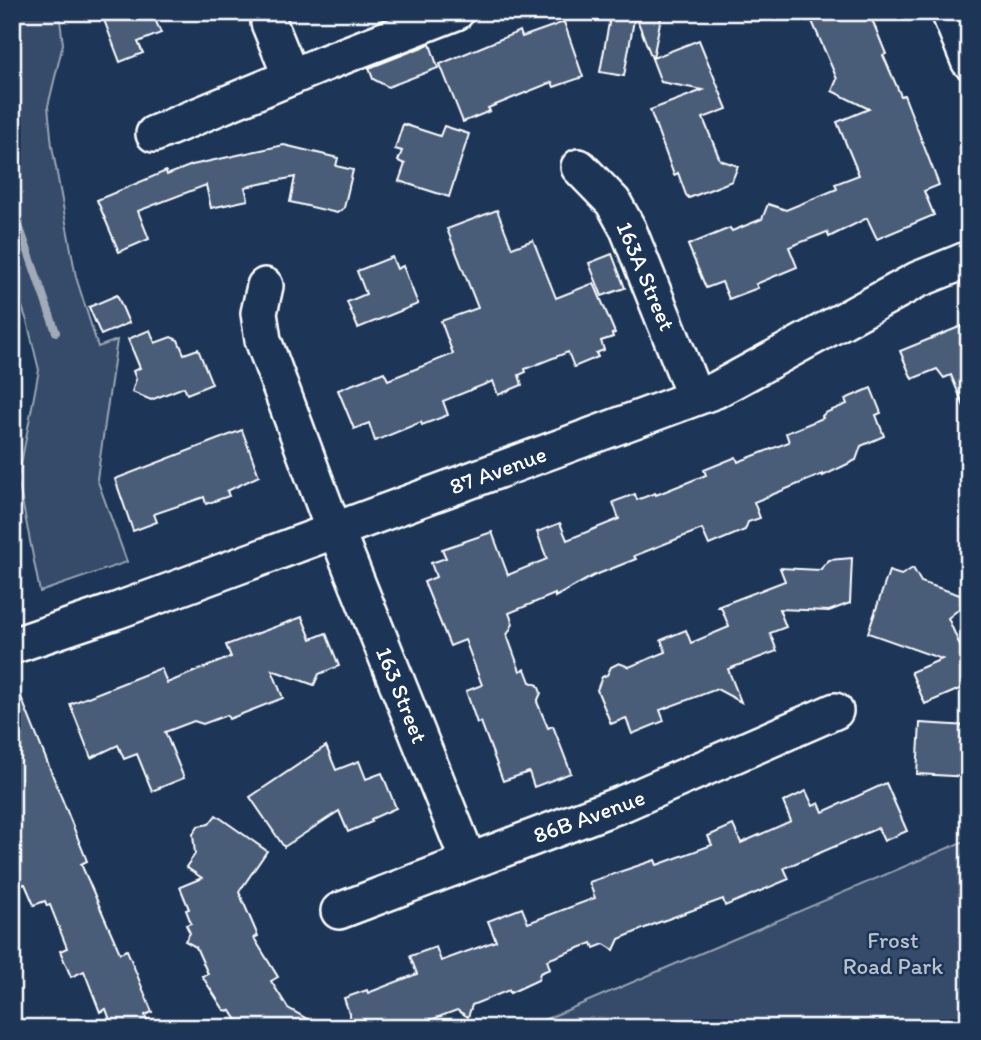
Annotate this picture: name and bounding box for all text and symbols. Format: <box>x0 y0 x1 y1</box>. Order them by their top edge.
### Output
street label: 163A Street <box>610 217 682 335</box>
street label: 87 Avenue <box>446 440 550 500</box>
street label: 163 Street <box>370 643 434 748</box>
street label: 86B Avenue <box>529 783 649 849</box>
park label: Frost Road Park <box>843 926 943 980</box>

